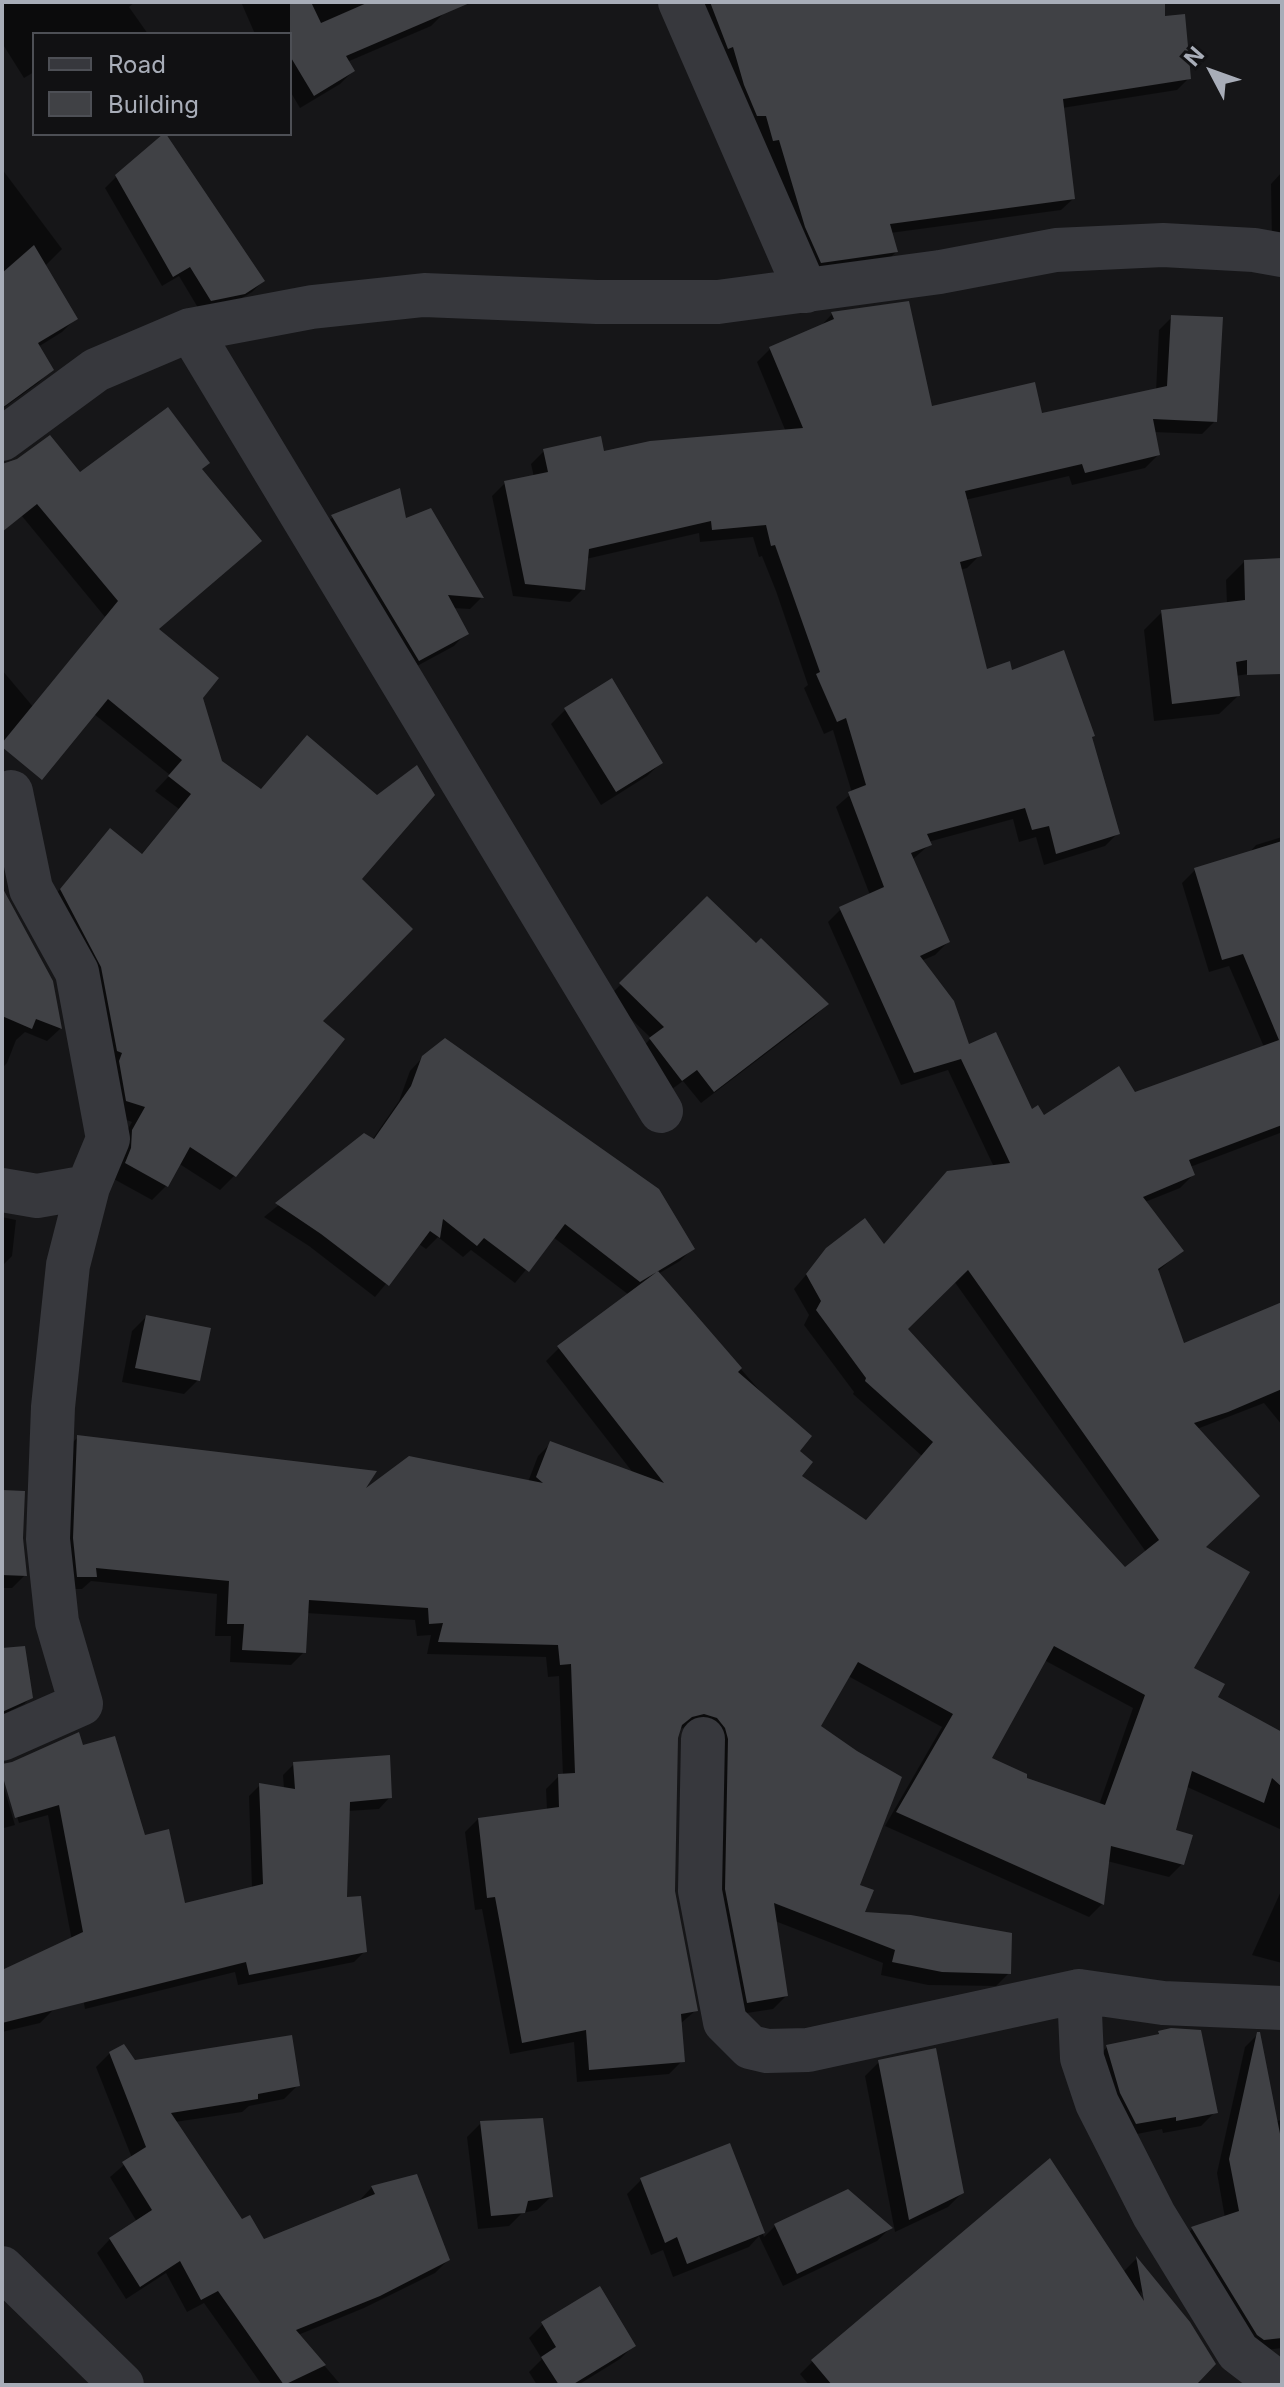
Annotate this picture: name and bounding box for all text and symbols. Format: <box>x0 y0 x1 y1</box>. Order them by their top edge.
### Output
legend <box>32 32 292 136</box>
north arrow <box>1172 32 1252 112</box>
text: N <box>1179 41 1209 71</box>
text: Road <box>108 50 166 79</box>
text: Building <box>108 90 199 119</box>

